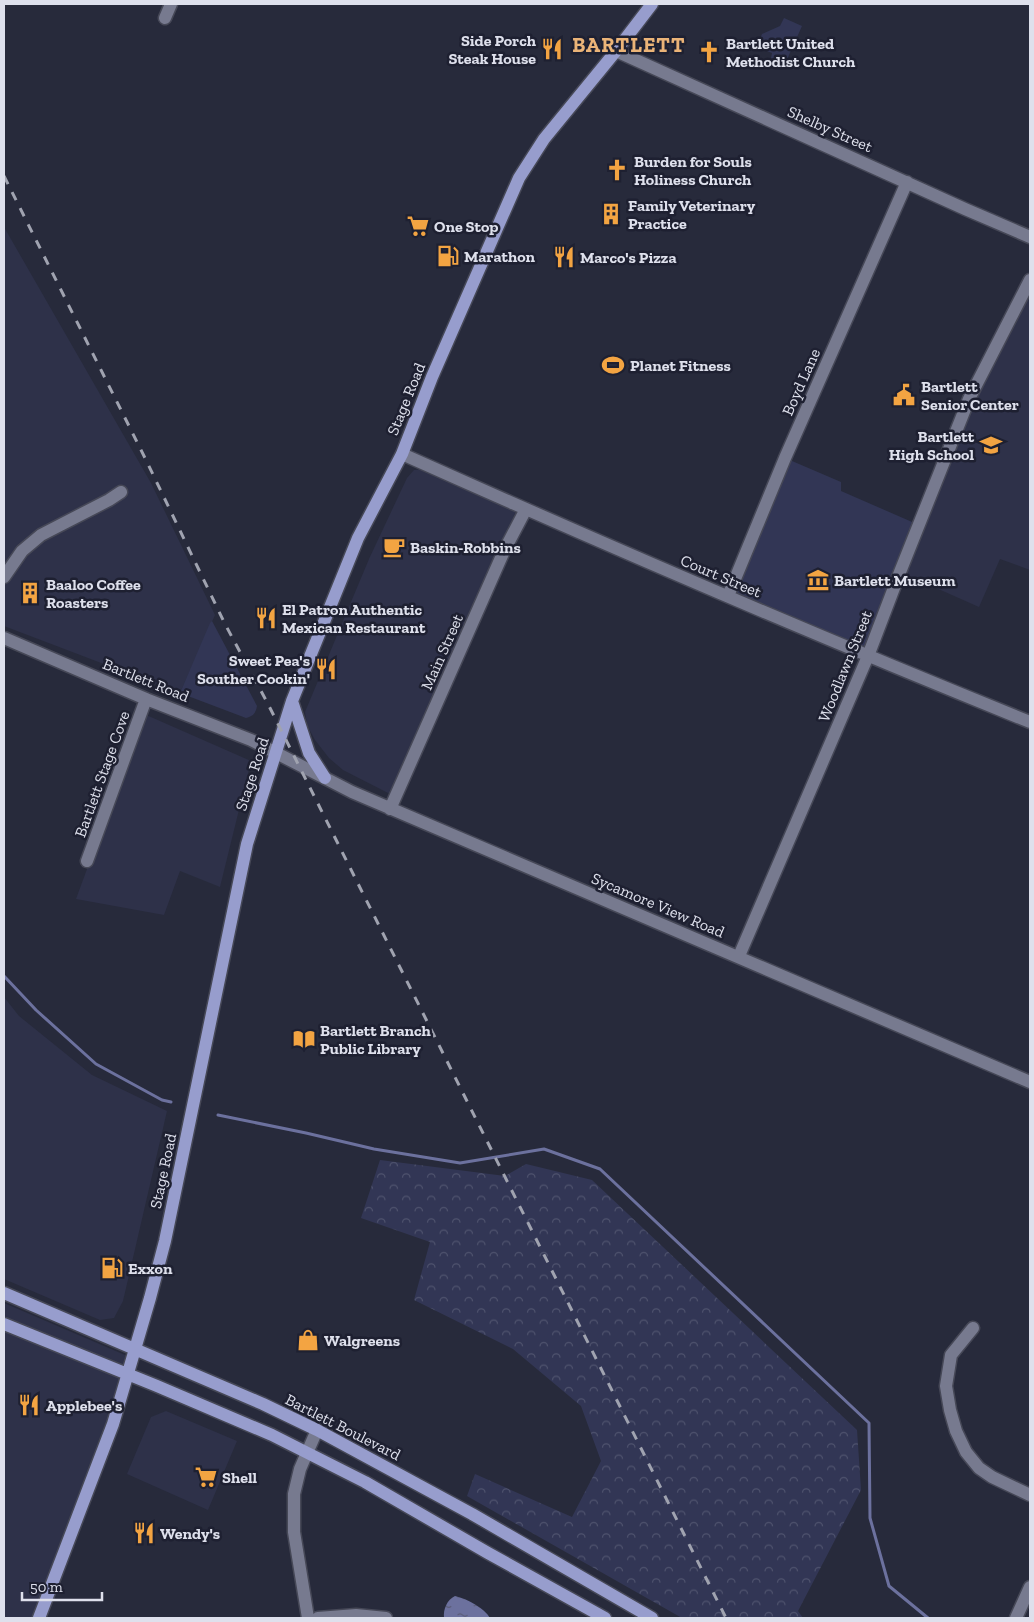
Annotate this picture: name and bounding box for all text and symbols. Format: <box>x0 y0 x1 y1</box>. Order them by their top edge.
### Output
place label: Side Porch Steak House <box>448 31 537 68</box>
district label: BARTLETT <box>572 32 686 57</box>
place label: Bartlett United Methodist Church <box>726 34 856 71</box>
restaurant icon: Side Porch Steak House <box>539 36 565 62</box>
church icon: Bartlett United Methodist Church <box>696 39 722 65</box>
street label: Shelby Street <box>785 102 876 156</box>
place label: Burden for Souls Holiness Church <box>634 152 752 189</box>
church icon: Burden for Souls Holiness Church <box>604 157 630 183</box>
place label: Family Veterinary Practice <box>628 196 756 233</box>
building icon: Family Veterinary Practice <box>598 201 624 227</box>
supermarket icon: One Stop <box>405 213 431 239</box>
place label: One Stop <box>434 217 498 236</box>
fuel station icon: Marathon <box>435 243 461 269</box>
restaurant icon: Marco's Pizza <box>551 244 577 270</box>
place label: Marathon <box>464 247 536 266</box>
place label: Marco's Pizza <box>580 248 677 267</box>
street label: Boyd Lane <box>778 346 824 418</box>
sports icon: Planet Fitness <box>600 352 626 378</box>
place label: Planet Fitness <box>630 356 731 375</box>
street label: Stage Road <box>383 360 429 438</box>
place label: Bartlett Senior Center <box>921 377 1019 414</box>
public building icon: Bartlett Senior Center <box>891 382 917 408</box>
place label: Bartlett High School <box>889 427 975 464</box>
school or university icon: Bartlett High School <box>978 432 1004 458</box>
cafe icon: Baskin-Robbins <box>381 534 407 560</box>
place label: Baskin-Robbins <box>410 538 521 557</box>
street label: Court Street <box>678 550 764 602</box>
museum icon: Bartlett Museum <box>805 567 831 593</box>
place label: Bartlett Museum <box>834 571 955 590</box>
place label: Baaloo Coffee Roasters <box>46 575 141 612</box>
building icon: Baaloo Coffee Roasters <box>17 580 43 606</box>
place label: El Patron Authentic Mexican Restaurant <box>282 600 426 637</box>
restaurant icon: El Patron Authentic Mexican Restaurant <box>253 605 279 631</box>
street label: Woodlawn Street <box>814 608 876 724</box>
street label: Main Street <box>417 611 467 693</box>
place label: Sweet Pea's Souther Cookin' <box>197 651 310 688</box>
street label: Bartlett Road <box>100 654 192 706</box>
restaurant icon: Sweet Pea's Souther Cookin' <box>313 656 339 682</box>
street label: Bartlett Stage Cove <box>70 708 134 840</box>
street label: Stage Road <box>231 734 273 813</box>
street label: Sycamore View Road <box>589 868 728 942</box>
place label: Bartlett Branch Public Library <box>320 1021 432 1058</box>
library icon: Bartlett Branch Public Library <box>291 1026 317 1052</box>
street label: Stage Road <box>146 1131 180 1210</box>
fuel station icon: Exxon <box>99 1255 125 1281</box>
place label: Exxon <box>128 1259 173 1278</box>
shop icon: Walgreens <box>295 1327 321 1353</box>
place label: Walgreens <box>324 1331 400 1350</box>
street label: Bartlett Boulevard <box>282 1390 404 1464</box>
restaurant icon: Applebee's <box>16 1392 42 1418</box>
place label: Applebee's <box>46 1396 122 1415</box>
supermarket icon: Shell <box>193 1464 219 1490</box>
place label: Shell <box>222 1468 257 1487</box>
restaurant icon: Wendy's <box>131 1520 157 1546</box>
place label: Wendy's <box>160 1524 220 1543</box>
scale bar <box>22 1570 102 1602</box>
text: 50 m <box>30 1578 63 1596</box>

